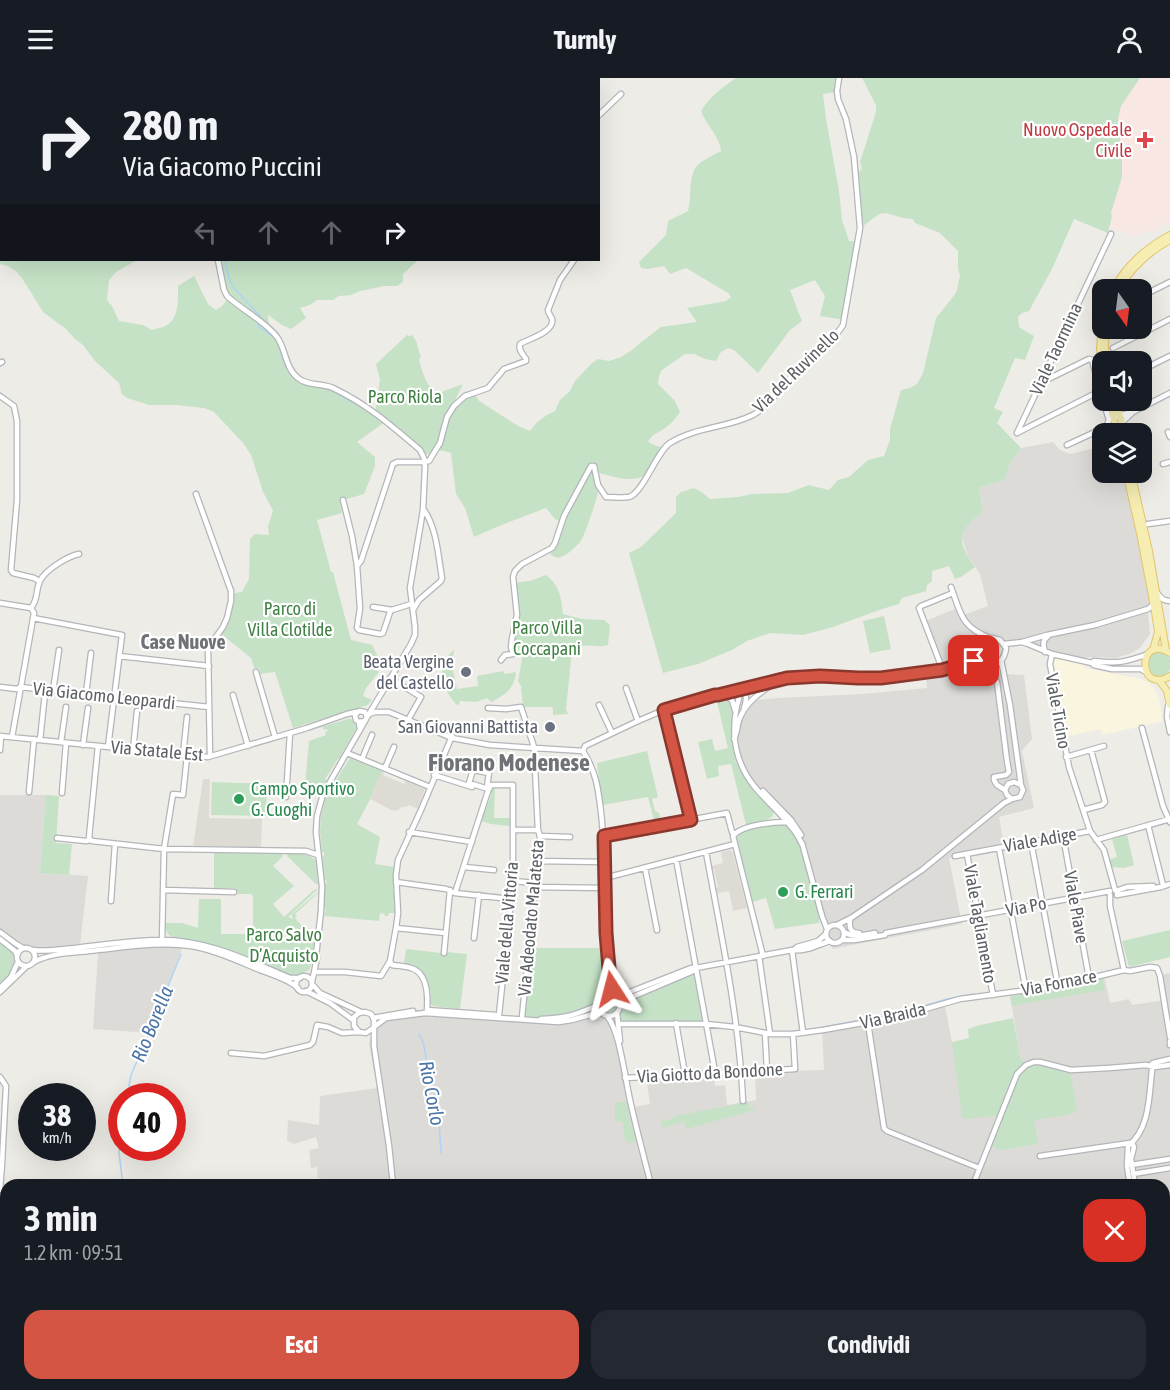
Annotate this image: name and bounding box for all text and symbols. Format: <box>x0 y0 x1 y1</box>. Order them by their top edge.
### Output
icon: menu <box>24 23 57 56</box>
icon: person <box>1113 23 1146 56</box>
text: Turnly <box>554 24 616 55</box>
text: 280 m <box>123 101 218 149</box>
icon: right <box>24 102 102 180</box>
place label: Nuovo Ospedale Civile <box>1023 119 1132 161</box>
marker: Nuovo Ospedale Civile <box>1136 131 1154 149</box>
text: Via Giacomo Puccini <box>123 151 322 182</box>
icon: left <box>189 216 222 249</box>
icon: ahead <box>252 216 285 249</box>
icon: ahead <box>315 216 348 249</box>
icon: right <box>378 216 411 249</box>
north arrow <box>1092 279 1152 339</box>
map controls <box>1092 279 1152 483</box>
street label: Viale Taormina <box>1025 299 1086 398</box>
street label: Via del Ruvinello <box>748 324 843 417</box>
button: sound <box>1092 351 1152 411</box>
park label: Parco Riola <box>368 386 442 407</box>
button: layers <box>1092 423 1152 483</box>
park label: Parco di Villa Clotilde <box>247 598 333 640</box>
park label: Parco Villa Coccapani <box>512 617 582 659</box>
district label: Case Nuove <box>141 630 225 653</box>
pin <box>948 635 999 686</box>
icon: arrive <box>957 644 990 677</box>
place label: Beata Vergine del Castello <box>363 651 454 693</box>
marker: Beata Vergine del Castello <box>459 665 473 679</box>
street label: Viale Ticino <box>1042 672 1075 750</box>
street label: Via Giacomo Leopardi <box>32 678 176 713</box>
place label: San Giovanni Battista <box>398 716 538 737</box>
marker: San Giovanni Battista <box>543 720 557 734</box>
street label: Via Statale Est <box>110 736 204 765</box>
district label: Fiorano Modenese <box>428 749 590 776</box>
place label: Campo Sportivo G. Cuoghi <box>251 778 355 820</box>
marker: Campo Sportivo G. Cuoghi <box>232 792 246 806</box>
street label: Viale Adige <box>1002 823 1078 856</box>
street label: Via Adeodato Malatesta <box>513 839 548 997</box>
street label: Viale della Vittoria <box>491 861 522 985</box>
street label: Viale Tagliamento <box>960 863 1001 985</box>
street label: Viale Piave <box>1060 869 1093 945</box>
place label: G. Ferrari <box>795 881 853 902</box>
marker: G. Ferrari <box>776 885 790 899</box>
street label: Via Po <box>1004 892 1048 921</box>
park label: Parco Salvo D’Acquisto <box>246 924 322 966</box>
position arrow <box>580 957 644 1021</box>
street label: Via Fornace <box>1019 965 1098 1000</box>
water label: Rio Borella <box>126 983 177 1065</box>
street label: Via Braida <box>858 998 928 1033</box>
street label: Via Giotto da Bondone <box>637 1058 783 1087</box>
water label: Rio Corlo <box>415 1059 450 1127</box>
speed limit sign: 40 <box>108 1083 186 1161</box>
text: 38 <box>43 1098 71 1132</box>
text: km/h <box>42 1129 72 1146</box>
text: 3 min <box>24 1197 98 1239</box>
button: close <box>1083 1199 1146 1262</box>
text: 1.2 km · 09:51 <box>24 1241 123 1264</box>
button: Esci <box>24 1310 579 1379</box>
button: Condividi <box>591 1310 1146 1379</box>

